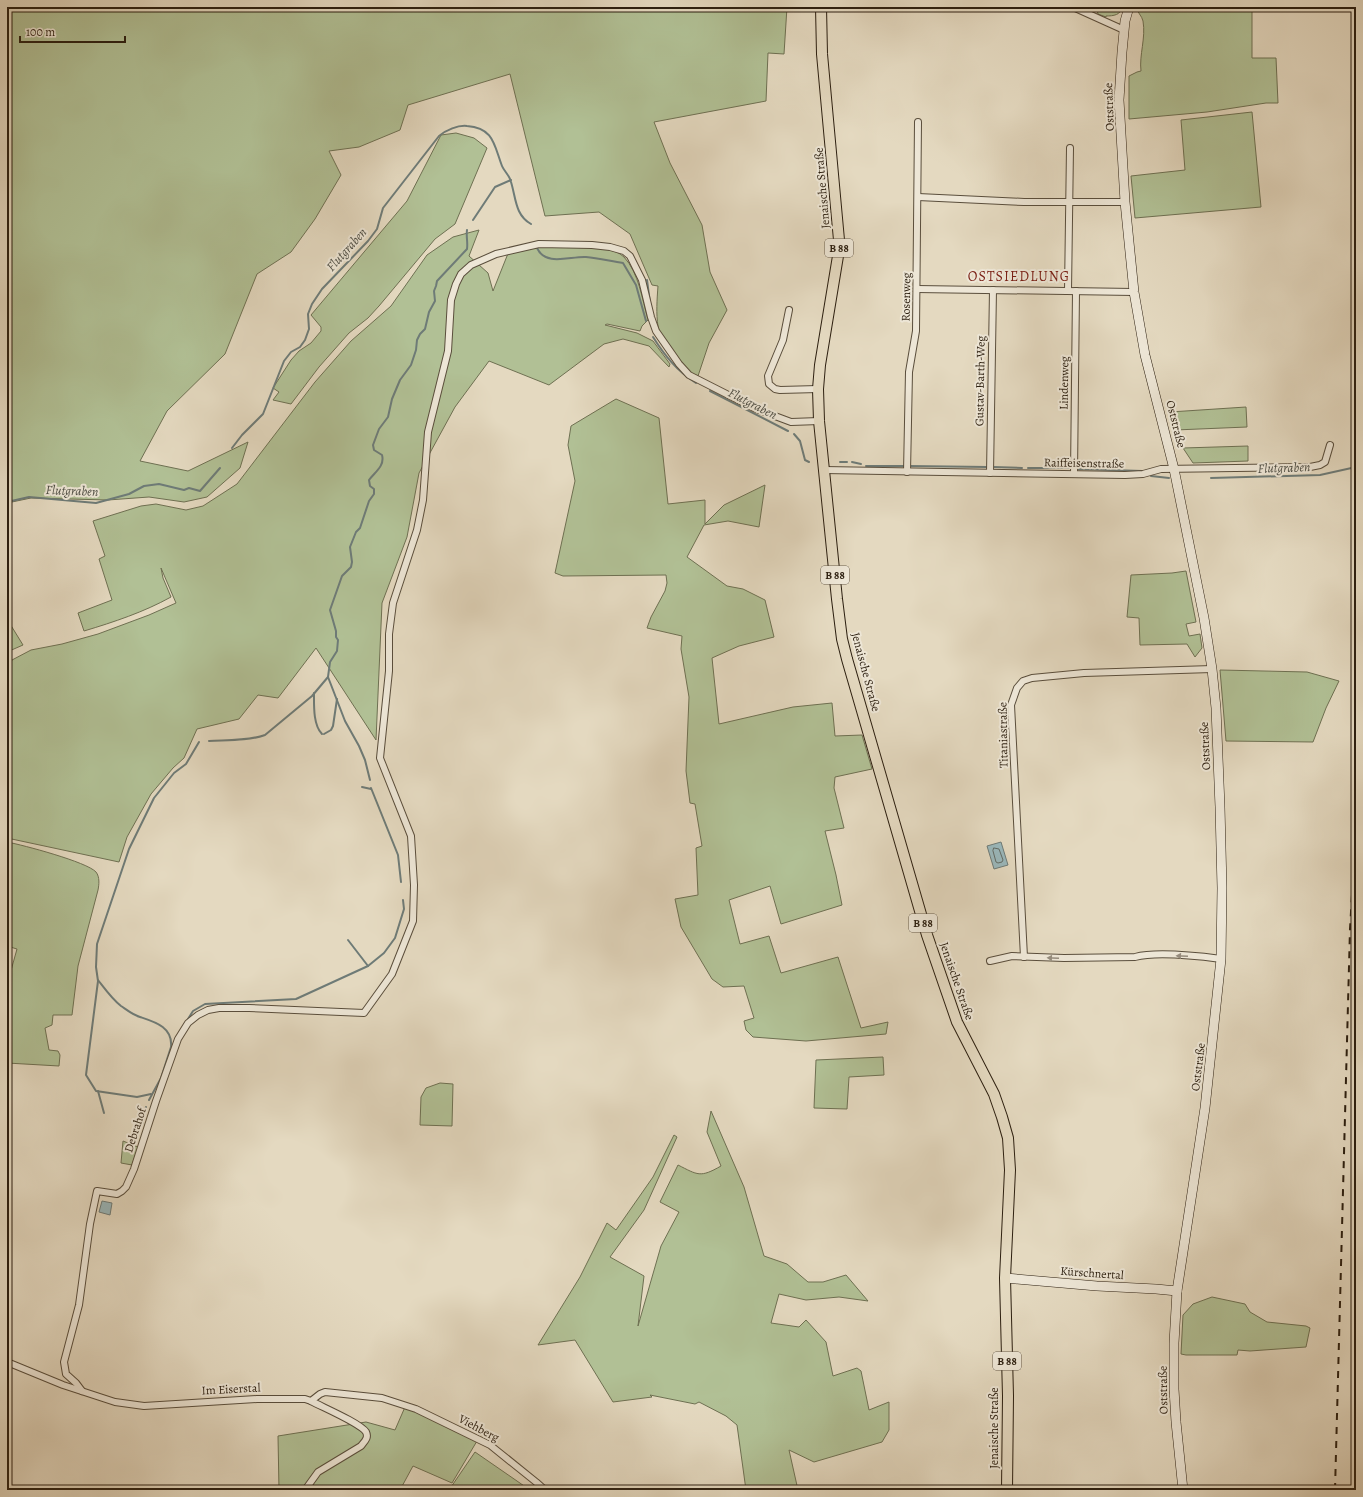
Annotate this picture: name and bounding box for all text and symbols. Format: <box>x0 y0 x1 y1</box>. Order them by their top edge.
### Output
scale bar <box>20 18 125 44</box>
text: 100 m <box>26 24 55 40</box>
street label: Oststraße <box>1100 83 1118 131</box>
street label: Jenaische Straße <box>810 147 834 229</box>
water label: Flutgraben <box>322 224 370 275</box>
road number: B 88 <box>825 239 853 257</box>
district label: OSTSIEDLUNG <box>968 267 1070 286</box>
street label: Rosenweg <box>898 272 914 322</box>
street label: Gustav-Barth-Weg <box>971 336 989 426</box>
street label: Lindenweg <box>1056 356 1072 410</box>
water label: Flutgraben <box>725 384 780 423</box>
street label: Oststraße <box>1162 399 1190 449</box>
street label: Raiffeisenstraße <box>1044 454 1124 472</box>
water label: Flutgraben <box>1257 458 1311 477</box>
water label: Flutgraben <box>45 481 99 500</box>
road number: B 88 <box>821 566 849 584</box>
street label: Jenaische Straße <box>848 631 884 713</box>
street label: Titaniastraße <box>994 702 1012 768</box>
street label: Oststraße <box>1196 721 1214 771</box>
road number: B 88 <box>909 914 937 932</box>
street label: Jenaische Straße <box>936 940 978 1022</box>
one-way arrow <box>1176 952 1188 959</box>
one-way arrow <box>1046 955 1059 961</box>
street label: Oststraße <box>1187 1042 1209 1092</box>
street label: Debrahof <box>120 1104 150 1155</box>
street label: Kürschnertal <box>1060 1263 1124 1283</box>
road number: B 88 <box>993 1352 1021 1370</box>
street label: Oststraße <box>1155 1366 1171 1414</box>
street label: Im Eiserstal <box>201 1379 261 1399</box>
street label: Jenaische Straße <box>986 1387 1002 1469</box>
street label: Viehberg <box>455 1410 502 1445</box>

